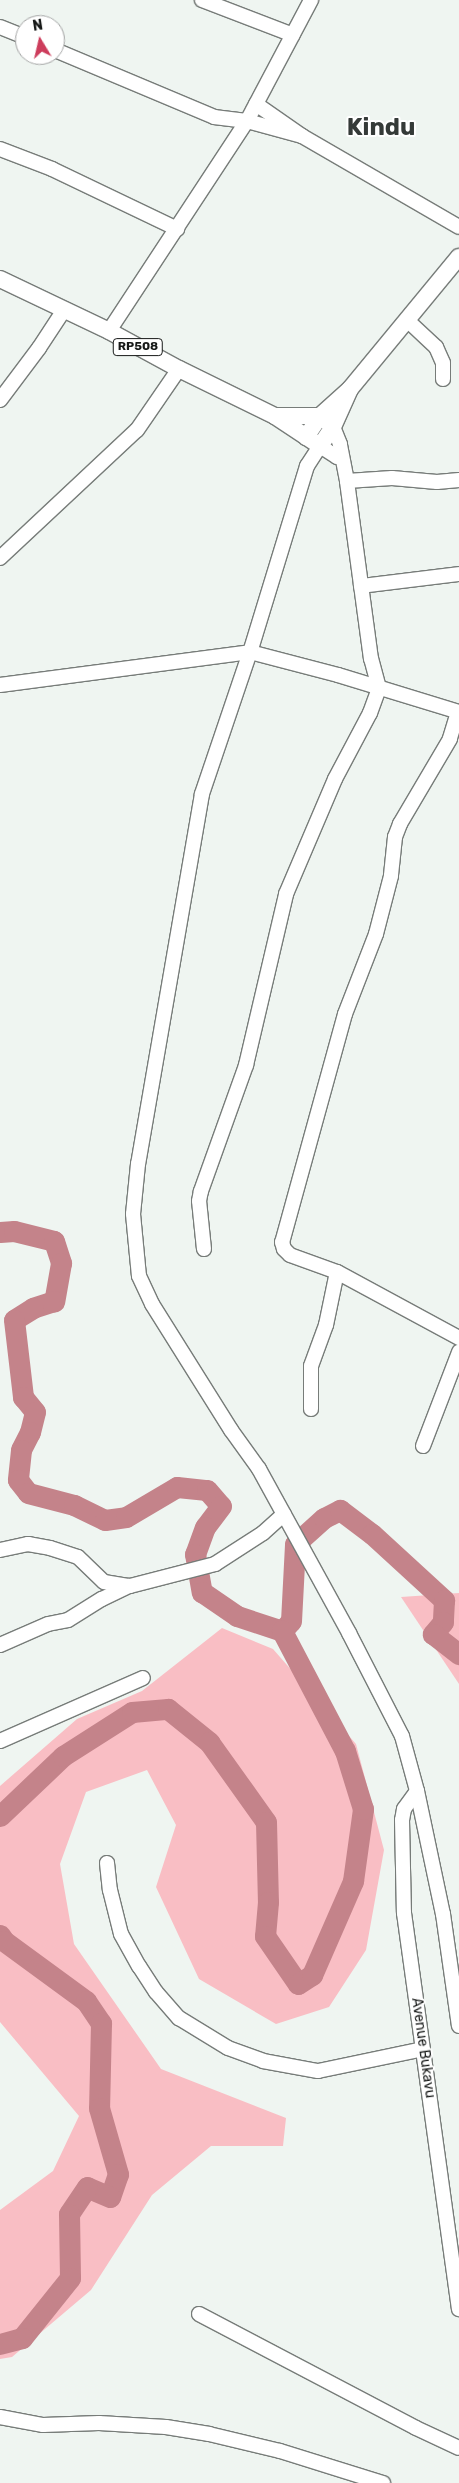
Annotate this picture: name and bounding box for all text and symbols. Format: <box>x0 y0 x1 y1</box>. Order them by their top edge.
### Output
north arrow <box>15 15 65 65</box>
text: N <box>31 16 44 35</box>
district label: Kindu <box>347 114 415 142</box>
road number: RP508 <box>112 338 164 357</box>
street label: Avenue Bukavu <box>408 1997 438 2099</box>

